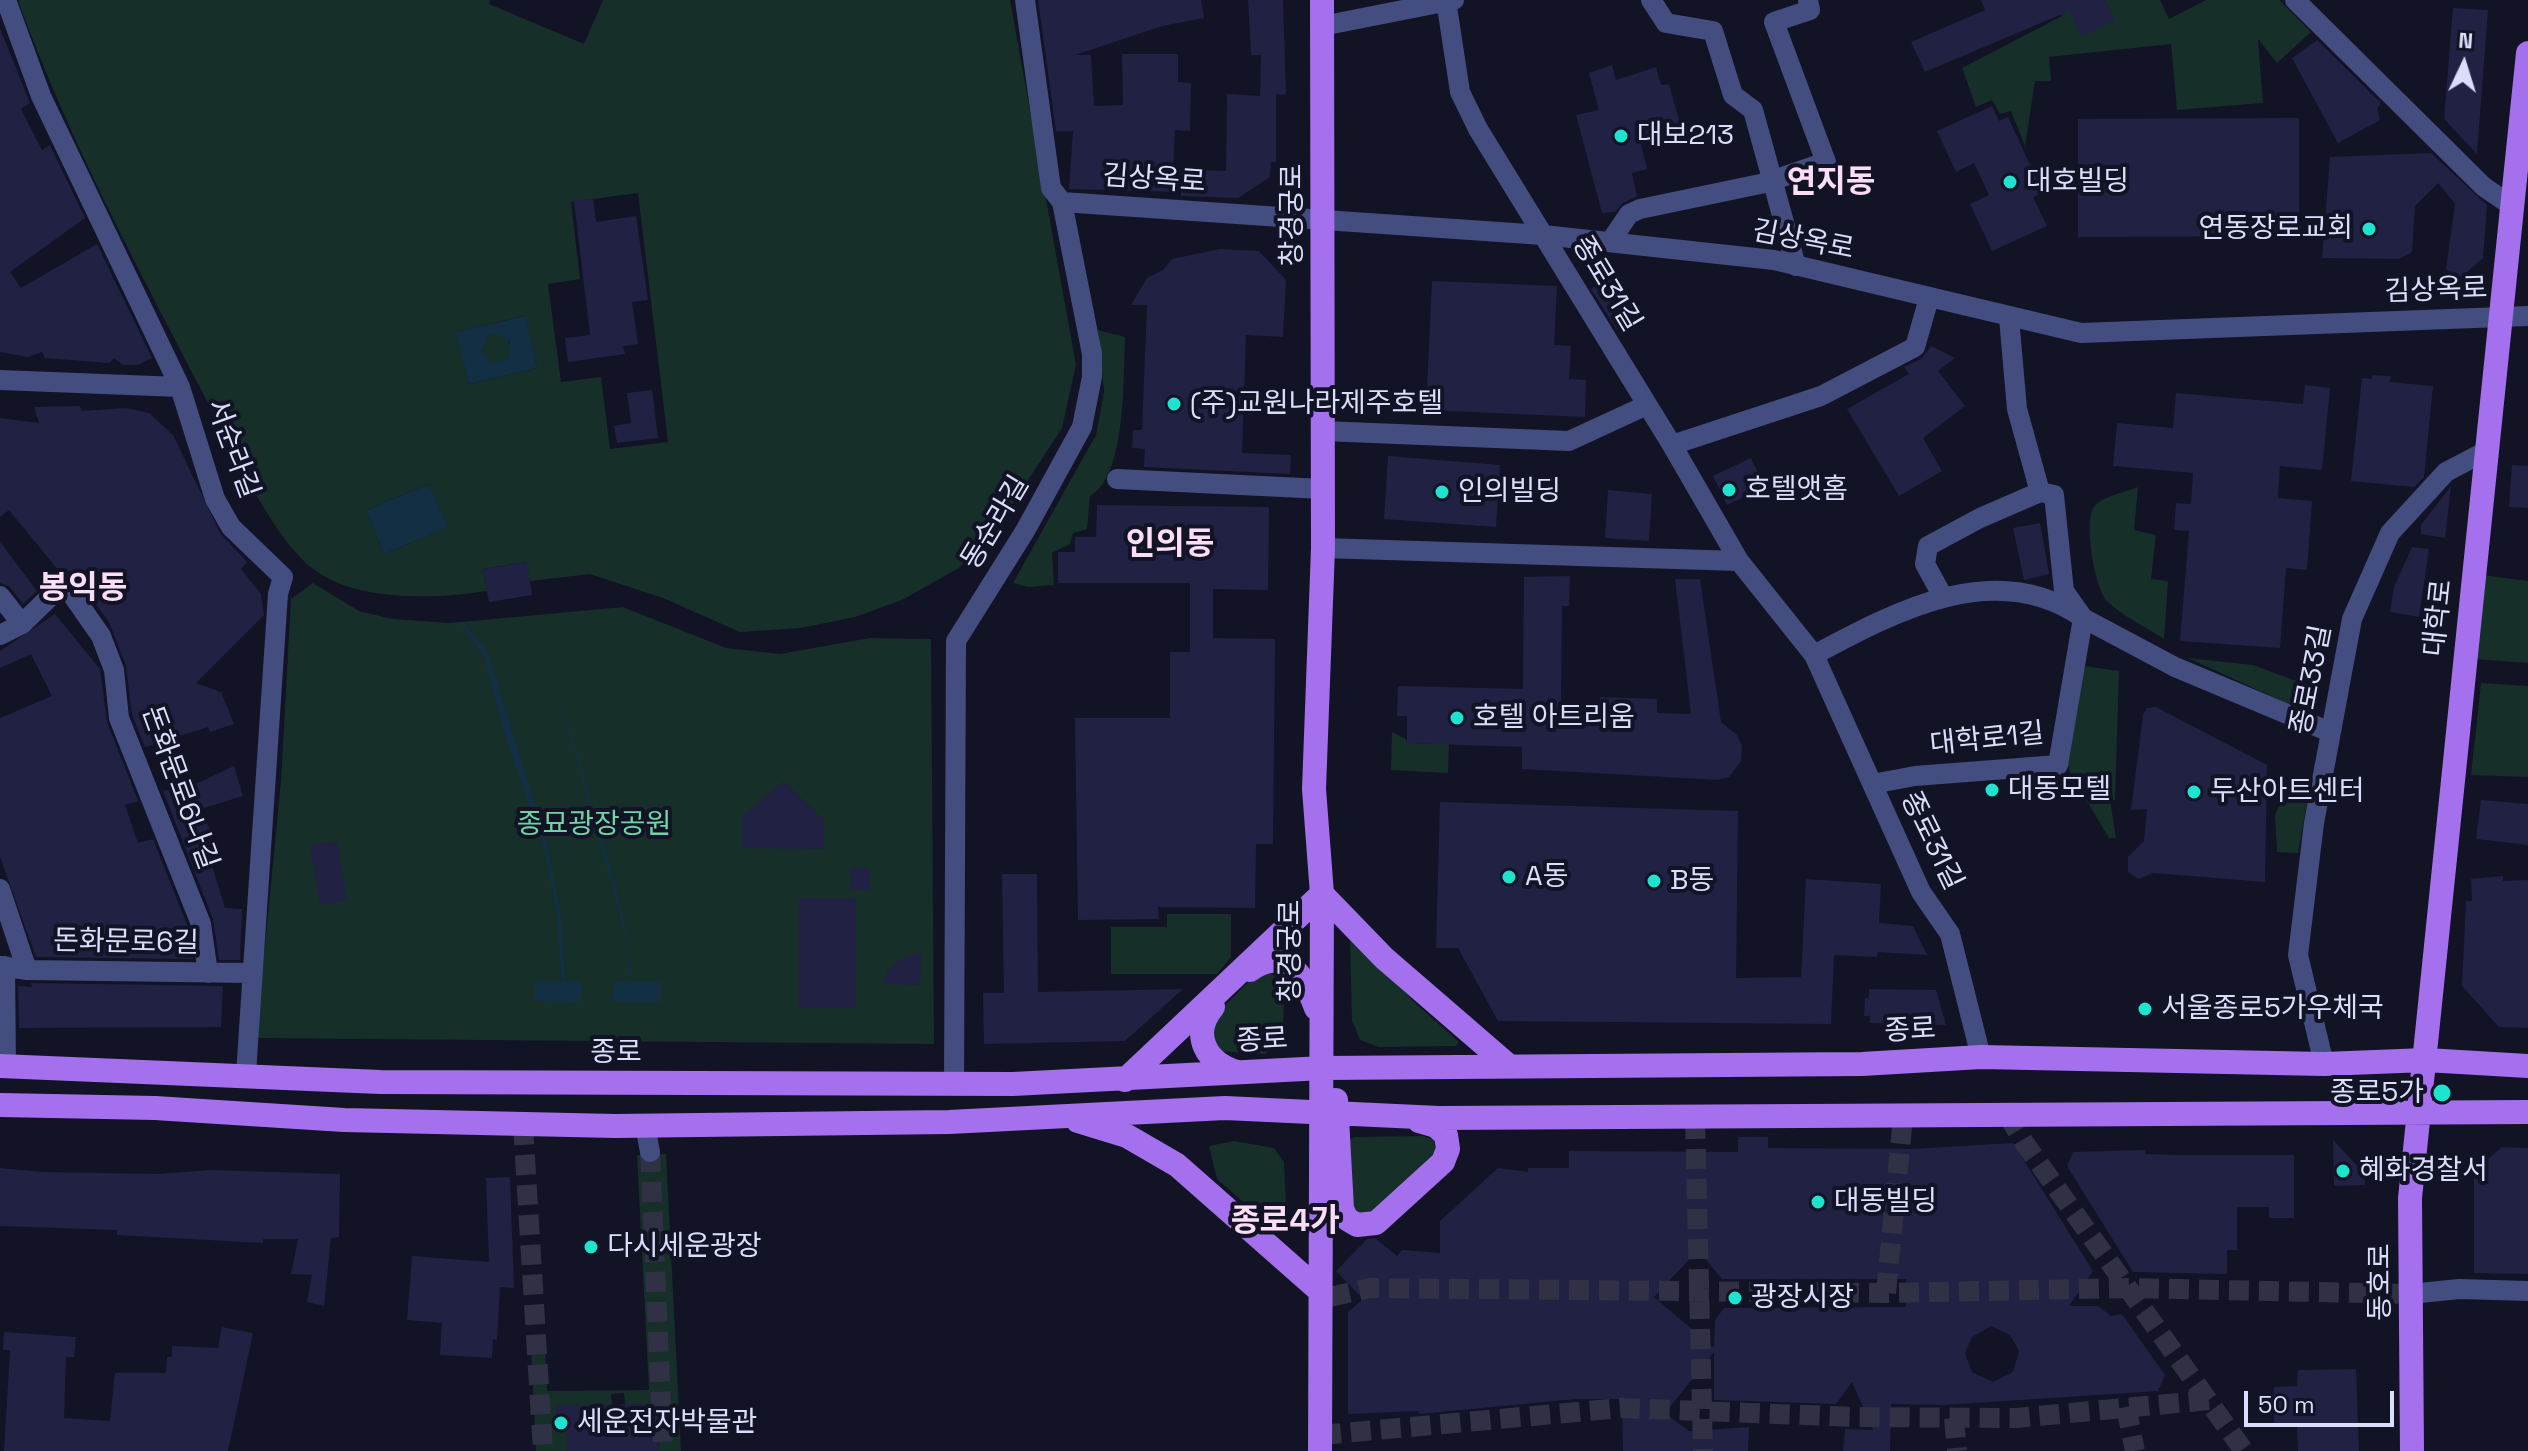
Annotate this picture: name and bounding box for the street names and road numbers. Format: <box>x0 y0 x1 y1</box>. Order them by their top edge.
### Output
street label: 김상옥로 <box>1101 160 1207 200</box>
street label: 창경궁로 <box>1276 163 1310 267</box>
street label: 김상옥로 <box>1749 215 1857 267</box>
street label: 종로31길 <box>1564 230 1648 338</box>
street label: 김상옥로 <box>2384 272 2488 310</box>
street label: 서순라길 <box>199 395 265 503</box>
street label: 동순라길 <box>955 470 1037 576</box>
street label: 대학로 <box>2418 578 2460 658</box>
street label: 종로33길 <box>2285 622 2339 738</box>
street label: 돈화문로6나길 <box>134 702 224 874</box>
street label: 대학로1길 <box>1928 717 2046 763</box>
street label: 종로31길 <box>1893 786 1969 896</box>
street label: 창경궁로 <box>1274 899 1308 1003</box>
street label: 돈화문로6길 <box>53 925 199 961</box>
street label: 종로 <box>1883 1013 1937 1049</box>
street label: 종로 <box>1235 1023 1289 1059</box>
street label: 종로 <box>590 1036 642 1070</box>
street label: 동호로 <box>2364 1243 2398 1321</box>

